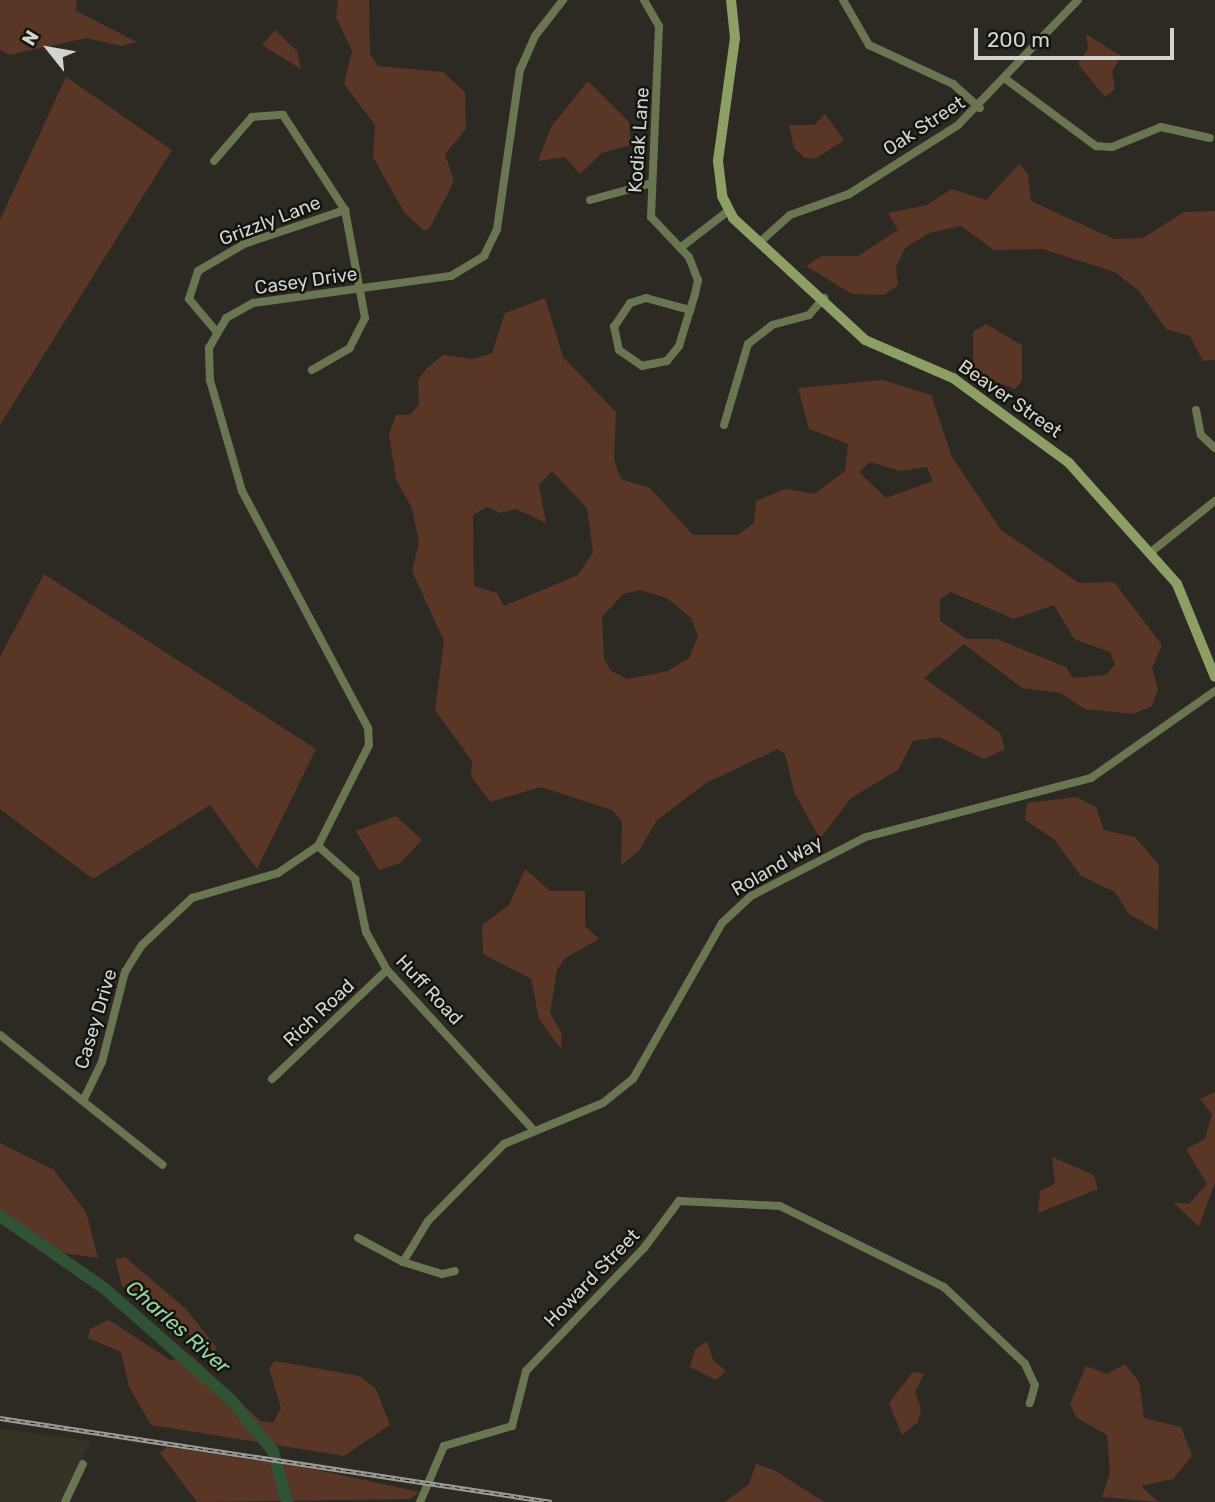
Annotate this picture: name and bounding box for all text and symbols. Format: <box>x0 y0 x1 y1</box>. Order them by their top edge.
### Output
north arrow <box>14 14 84 84</box>
scale bar <box>977 14 1176 58</box>
text: N <box>17 26 44 50</box>
text: 200 m <box>987 27 1050 52</box>
street label: Kodiak Lane <box>624 86 654 194</box>
street label: Oak Street <box>879 91 969 161</box>
street label: Grizzly Lane <box>216 191 324 251</box>
street label: Casey Drive <box>253 262 359 300</box>
street label: Beaver Street <box>954 355 1066 443</box>
street label: Roland Way <box>727 831 827 901</box>
street label: Huff Road <box>391 950 467 1030</box>
street label: Casey Drive <box>70 966 122 1072</box>
street label: Rich Road <box>279 974 359 1052</box>
street label: Howard Street <box>539 1224 645 1332</box>
water label: Charles River <box>121 1275 235 1379</box>

